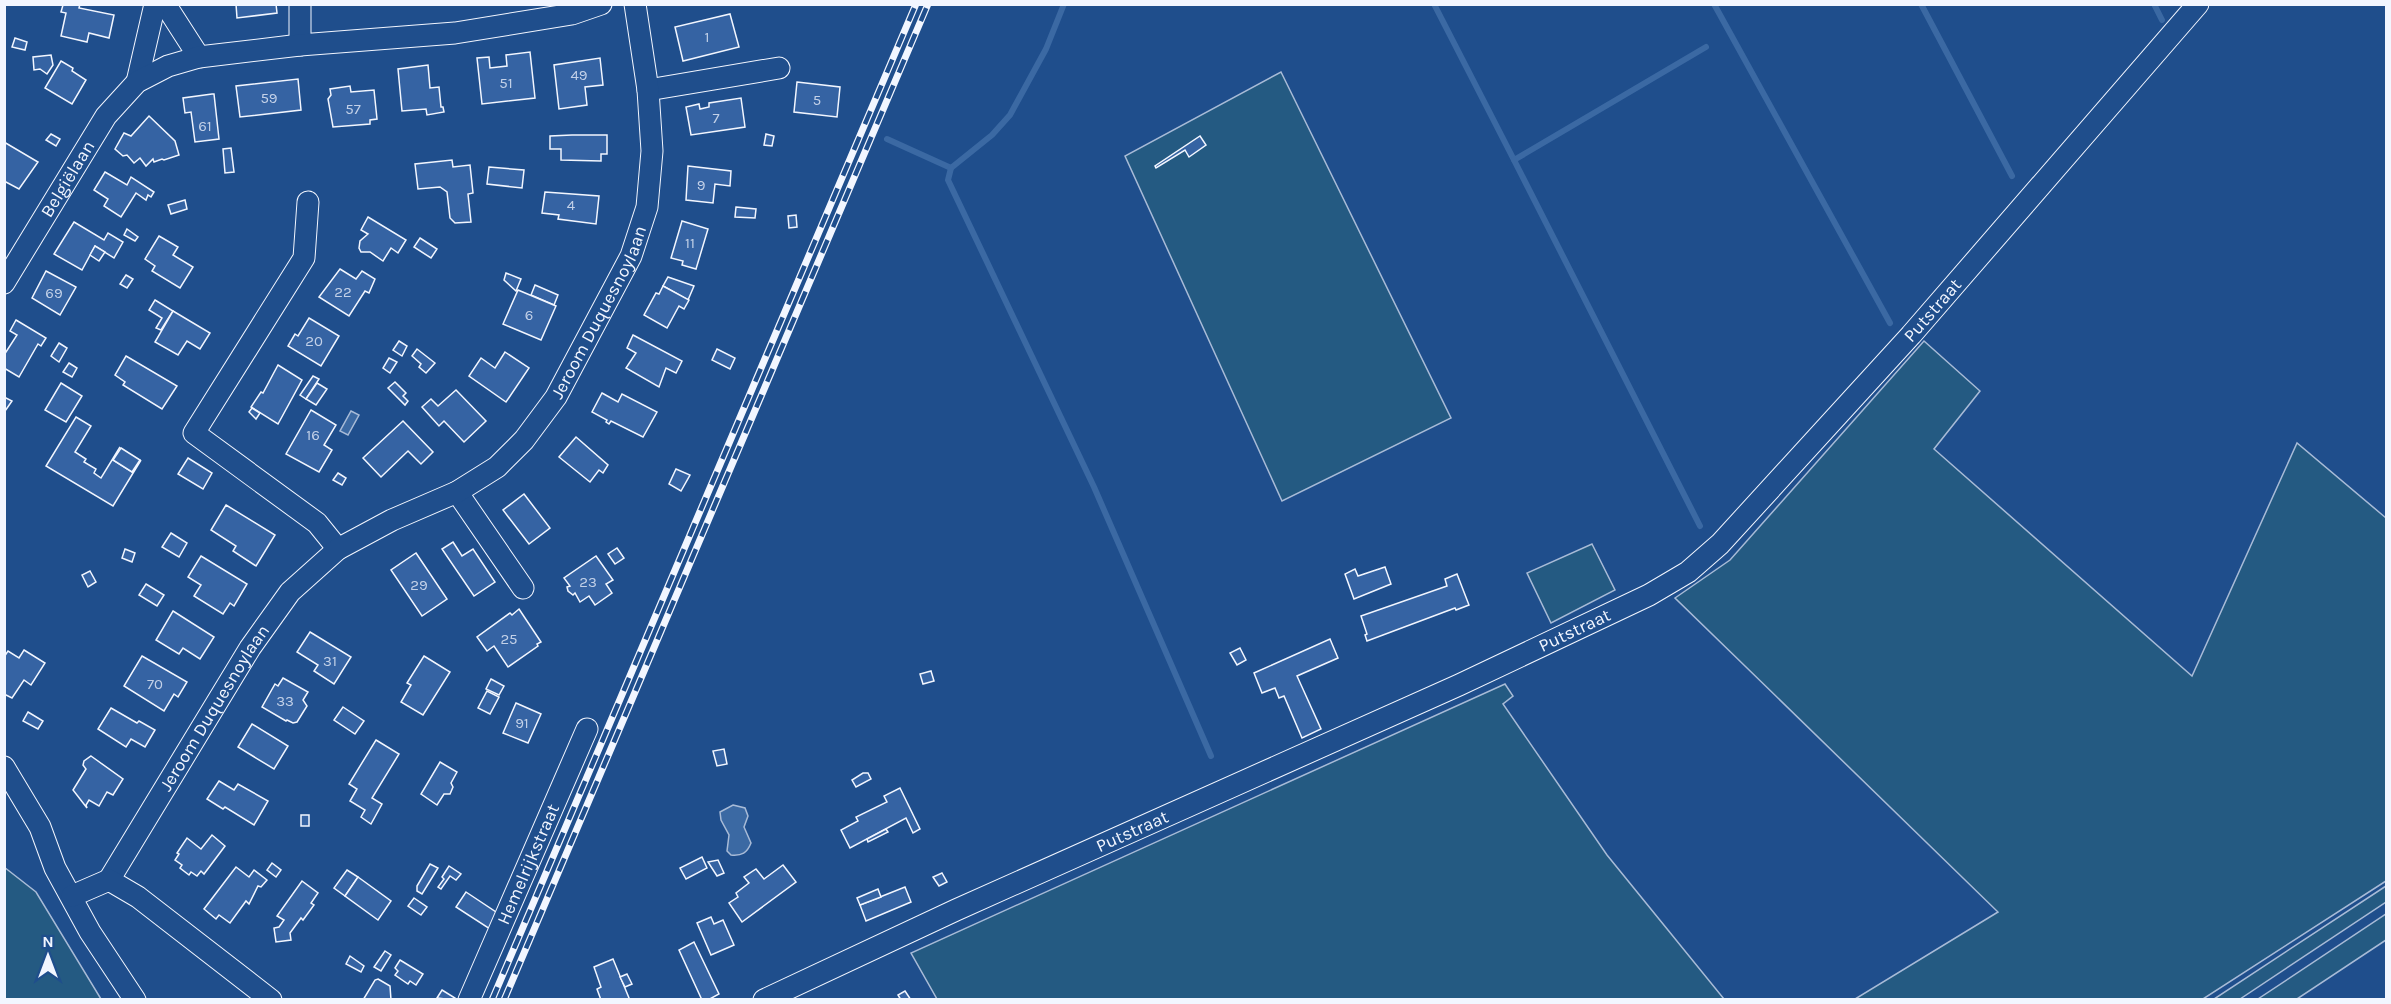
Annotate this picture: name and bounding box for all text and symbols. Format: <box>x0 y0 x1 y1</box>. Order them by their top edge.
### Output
house number: 1 <box>705 28 709 46</box>
house number: 49 <box>570 66 588 84</box>
house number: 51 <box>499 74 513 92</box>
house number: 59 <box>260 89 278 107</box>
house number: 5 <box>813 91 821 109</box>
house number: 57 <box>345 100 361 118</box>
house number: 7 <box>712 109 720 127</box>
house number: 61 <box>198 117 212 135</box>
street label: Belgiëlaan <box>36 136 99 221</box>
house number: 9 <box>697 176 705 194</box>
house number: 4 <box>567 196 576 214</box>
street label: Jeroom Duquesnoylaan <box>546 223 651 403</box>
house number: 11 <box>685 234 695 252</box>
street label: Putstraat <box>1899 274 1966 347</box>
house number: 22 <box>334 283 352 301</box>
house number: 69 <box>45 284 63 302</box>
house number: 6 <box>525 306 533 324</box>
house number: 20 <box>305 332 323 350</box>
house number: 16 <box>306 426 320 444</box>
house number: 23 <box>579 573 597 591</box>
house number: 29 <box>410 576 428 594</box>
street label: Putstraat <box>1535 604 1614 657</box>
street label: Jeroom Duquesnoylaan <box>155 620 274 795</box>
house number: 25 <box>500 630 518 648</box>
house number: 31 <box>323 652 337 670</box>
house number: 70 <box>147 675 163 693</box>
house number: 33 <box>276 692 294 710</box>
house number: 91 <box>515 714 529 732</box>
street label: Hemelrijkstraat <box>492 800 564 928</box>
street label: Putstraat <box>1092 805 1172 857</box>
north arrow <box>18 926 78 986</box>
text: N <box>42 932 54 951</box>

